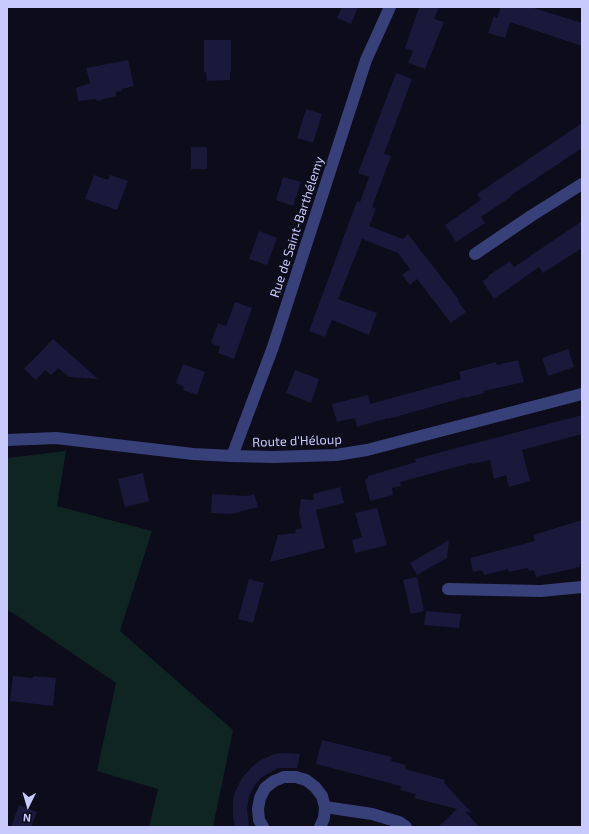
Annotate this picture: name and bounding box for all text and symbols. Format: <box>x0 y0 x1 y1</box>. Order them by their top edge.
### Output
street label: Rue de Saint-Barthélemy <box>267 154 327 300</box>
street label: Route d'Héloup <box>252 432 342 450</box>
north arrow <box>8 786 48 826</box>
text: N <box>22 812 31 825</box>

